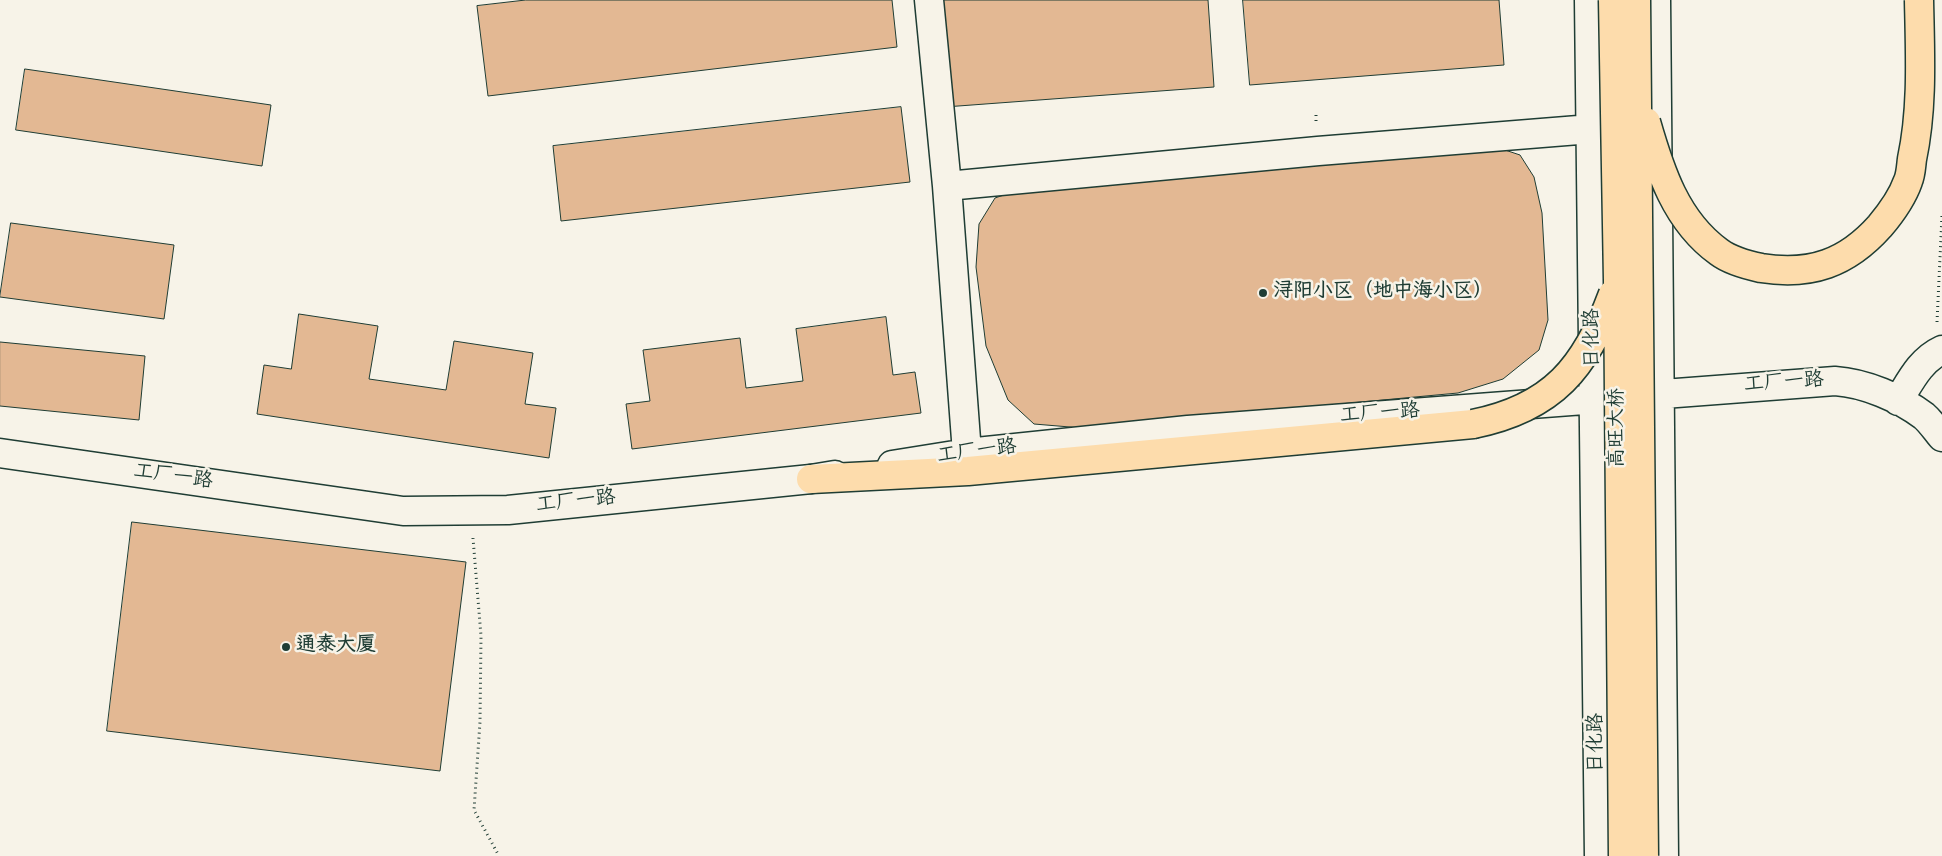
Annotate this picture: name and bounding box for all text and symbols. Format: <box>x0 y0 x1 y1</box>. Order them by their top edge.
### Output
place label: 浔阳小区（地中海小区） <box>1273 281 1493 305</box>
marker: 浔阳小区（地中海小区） <box>1257 287 1269 299</box>
street label: 日化路 <box>1581 308 1607 368</box>
street label: 工厂一路 <box>1743 369 1825 399</box>
street label: 高旺大桥 <box>1607 388 1631 468</box>
street label: 工厂一路 <box>1339 400 1421 430</box>
street label: 工厂一路 <box>936 436 1018 470</box>
street label: 工厂一路 <box>132 461 214 495</box>
street label: 工厂一路 <box>535 487 617 519</box>
place label: 通泰大厦 <box>296 635 376 659</box>
marker: 通泰大厦 <box>280 641 292 653</box>
street label: 日化路 <box>1586 713 1610 773</box>

